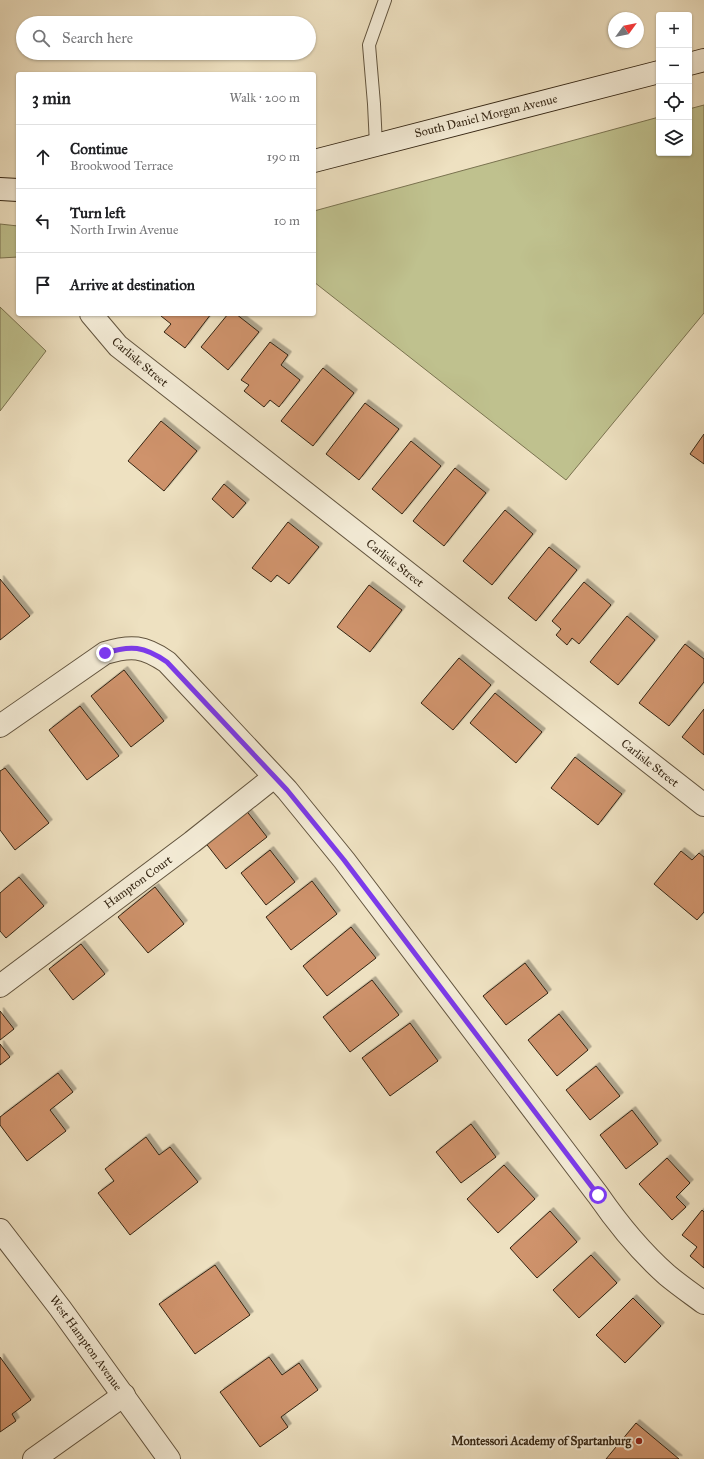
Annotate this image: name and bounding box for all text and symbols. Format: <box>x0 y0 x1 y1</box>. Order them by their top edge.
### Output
north arrow <box>608 12 644 48</box>
map controls <box>656 12 692 156</box>
button: + <box>656 12 692 48</box>
search box <box>16 16 316 60</box>
icon: search <box>30 27 52 49</box>
text: Search here <box>62 29 133 47</box>
button: − <box>656 48 692 84</box>
button: locate <box>656 84 692 120</box>
text: 3 min <box>32 88 71 109</box>
text: Walk · 200 m <box>230 90 300 106</box>
street label: South Daniel Morgan Avenue <box>413 91 559 142</box>
button: layers <box>656 120 692 156</box>
text: Continue <box>70 140 128 158</box>
icon: ahead <box>32 146 54 168</box>
text: 190 m <box>267 149 300 165</box>
text: Brookwood Terrace <box>70 158 173 174</box>
text: Turn left <box>70 204 126 222</box>
icon: left <box>32 210 54 232</box>
text: 10 m <box>274 213 300 229</box>
text: North Irwin Avenue <box>70 222 178 238</box>
icon: arrive <box>32 274 54 296</box>
text: Arrive at destination <box>70 276 195 294</box>
street label: Carlisle Street <box>109 334 172 390</box>
street label: Carlisle Street <box>363 536 427 590</box>
route end <box>96 644 114 662</box>
street label: Carlisle Street <box>618 736 682 790</box>
street label: Hampton Court <box>101 852 175 911</box>
route start <box>589 1186 607 1204</box>
street label: West Hampton Avenue <box>47 1293 125 1393</box>
place label: Montessori Academy of Spartanburg <box>451 1434 631 1449</box>
marker: Montessori Academy of Spartanburg <box>634 1436 644 1446</box>

